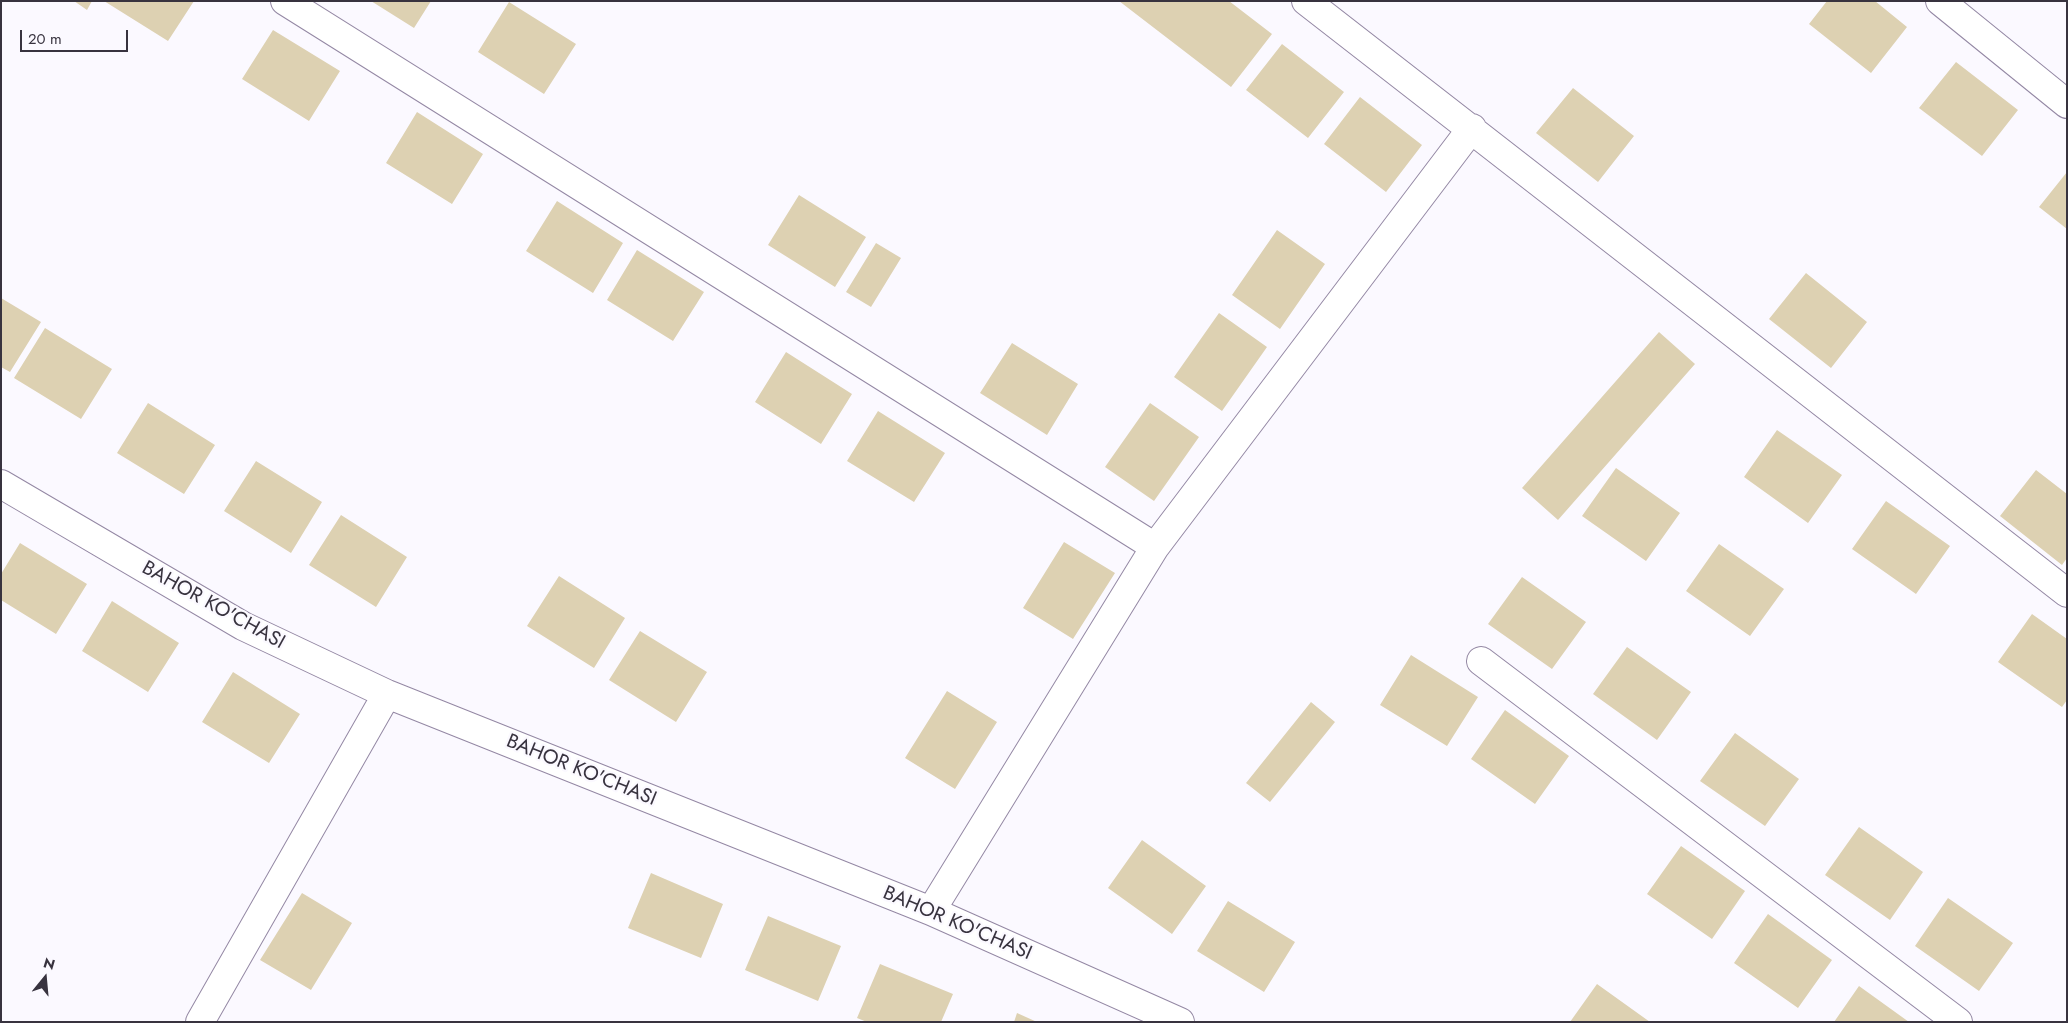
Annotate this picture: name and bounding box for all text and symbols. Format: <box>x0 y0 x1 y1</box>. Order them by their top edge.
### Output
scale bar <box>22 20 130 52</box>
text: 20 m <box>28 28 62 50</box>
street label: BAHOR KO'CHASI <box>137 557 289 655</box>
street label: BAHOR KO'CHASI <box>503 730 659 812</box>
street label: BAHOR KO'CHASI <box>879 882 1035 966</box>
text: N <box>41 952 58 975</box>
north arrow <box>20 953 70 1003</box>

